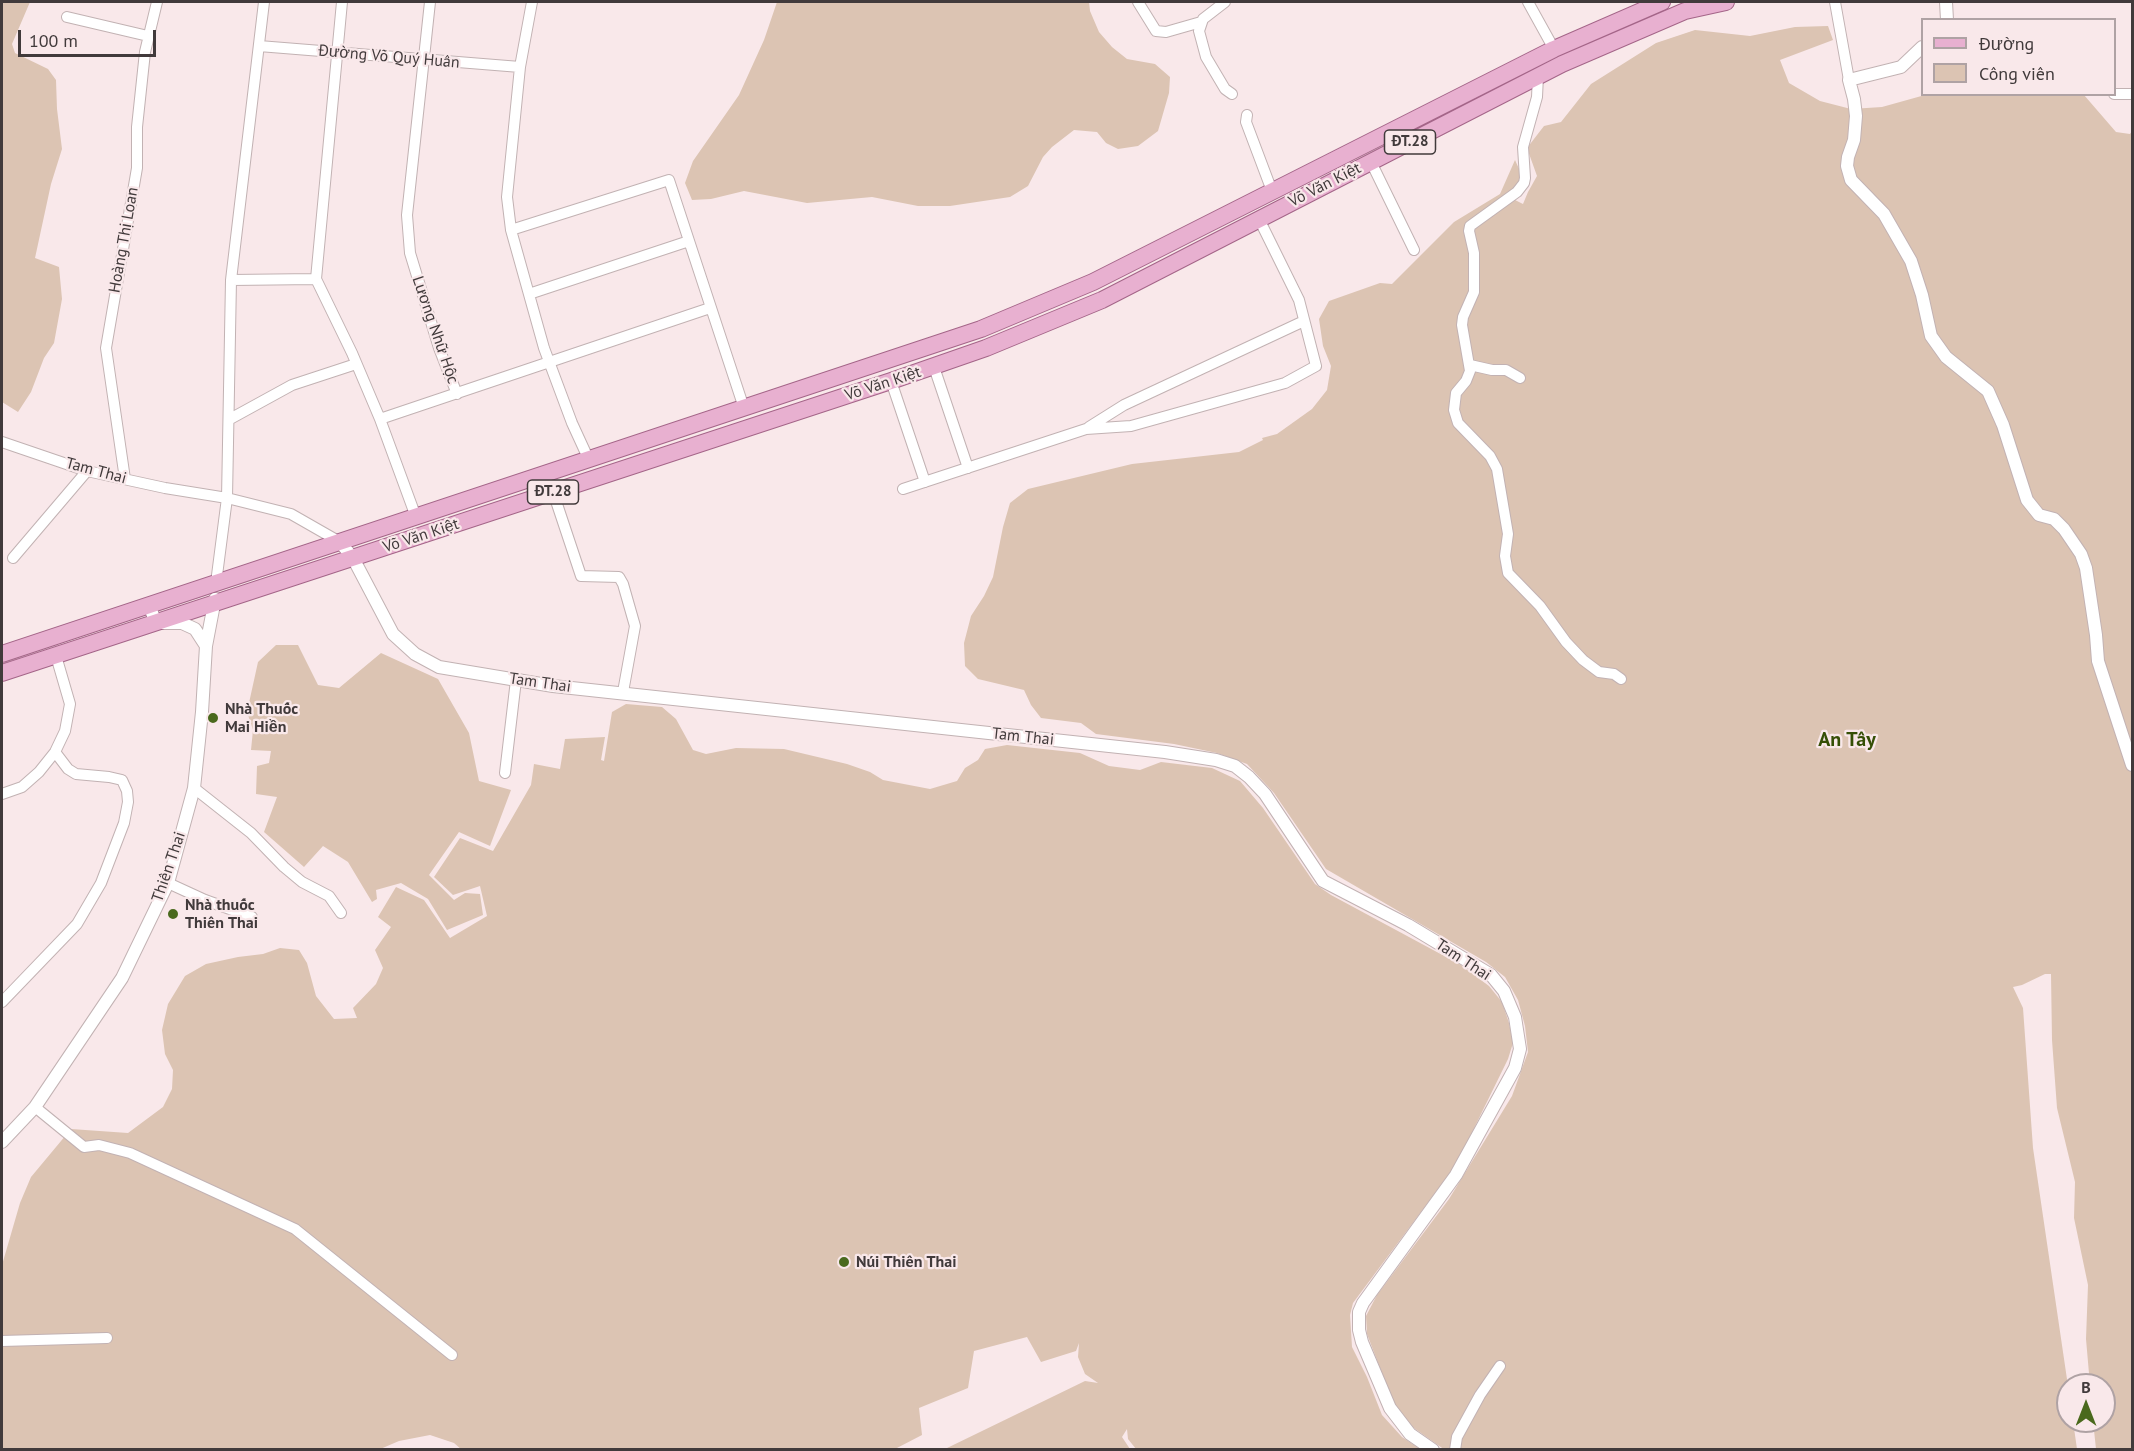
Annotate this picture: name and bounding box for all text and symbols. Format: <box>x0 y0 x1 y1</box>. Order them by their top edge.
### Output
scale bar <box>21 18 159 56</box>
legend <box>1921 18 2116 96</box>
text: 100 m <box>29 29 78 52</box>
text: Đường <box>1979 32 2034 55</box>
street label: Đường Võ Quý Huân <box>318 41 460 73</box>
text: Công viên <box>1979 62 2055 85</box>
road number: ĐT.28 <box>1384 130 1436 154</box>
street label: Võ Văn Kiệt <box>1286 159 1364 211</box>
street label: Hoàng Thị Loan <box>105 186 143 294</box>
street label: Lương Nhữ Hộc <box>408 274 462 386</box>
street label: Võ Văn Kiệt <box>843 363 923 405</box>
street label: Tam Thai <box>63 454 129 488</box>
road number: ĐT.28 <box>528 480 578 504</box>
street label: Võ Văn Kiệt <box>381 515 461 557</box>
street label: Tam Thai <box>508 669 572 697</box>
place label: Nhà Thuốc Mai Hiền <box>225 699 298 737</box>
marker: Nhà Thuốc Mai Hiền <box>206 711 220 725</box>
street label: Tam Thai <box>991 724 1055 750</box>
district label: An Tây <box>1818 728 1876 752</box>
street label: Thiên Thai <box>148 829 190 905</box>
place label: Nhà thuốc Thiên Thai <box>185 895 258 933</box>
marker: Nhà thuốc Thiên Thai <box>166 907 180 921</box>
street label: Tam Thai <box>1432 935 1494 985</box>
place label: Núi Thiên Thai <box>856 1252 957 1272</box>
marker: Núi Thiên Thai <box>837 1255 851 1269</box>
north arrow <box>2056 1373 2116 1433</box>
text: B <box>2081 1377 2091 1397</box>

